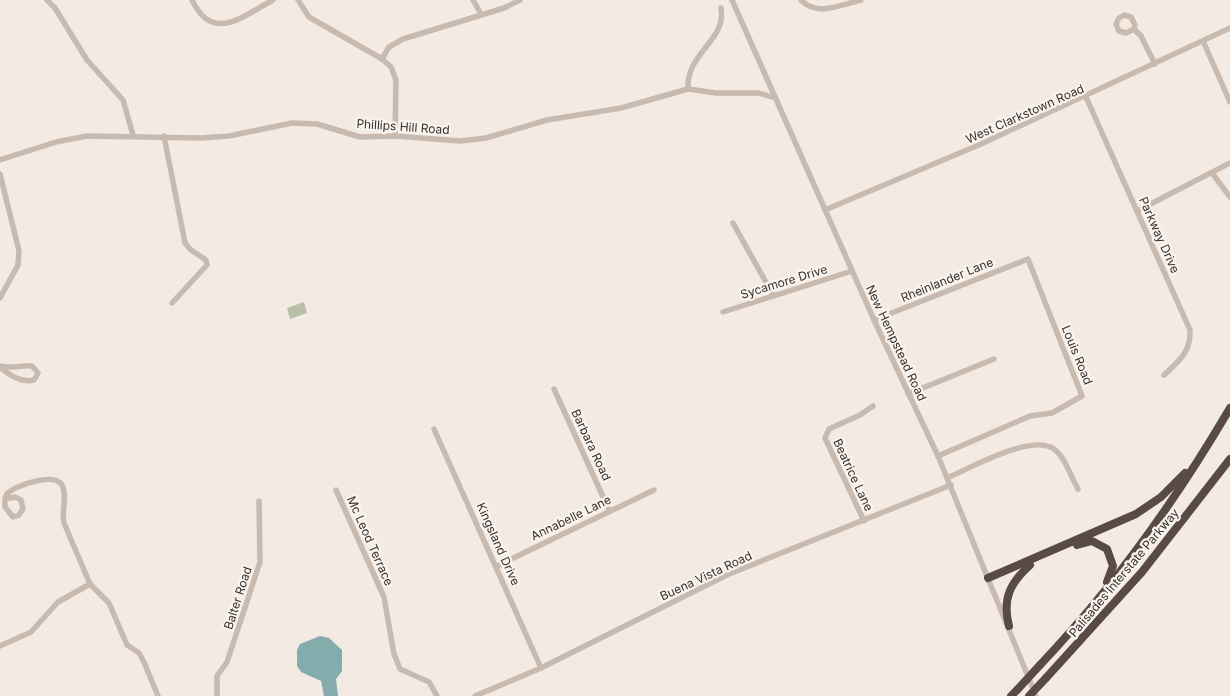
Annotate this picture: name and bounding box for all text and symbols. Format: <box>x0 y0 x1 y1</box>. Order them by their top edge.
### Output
street label: West Clarkstown Road <box>963 81 1086 146</box>
street label: Phillips Hill Road <box>356 116 450 137</box>
street label: Parkway Drive <box>1136 194 1183 275</box>
street label: Rheinlander Lane <box>898 254 995 305</box>
street label: Sycamore Drive <box>739 261 829 302</box>
street label: New Hempstead Road <box>863 282 930 403</box>
street label: Louis Road <box>1059 323 1096 387</box>
street label: Barbara Road <box>568 407 615 483</box>
street label: Beatrice Lane <box>830 436 877 513</box>
street label: Annabelle Lane <box>528 492 613 543</box>
street label: Mc Leod Terrace <box>344 494 397 588</box>
street label: Kingsland Drive <box>473 500 523 588</box>
street label: Palisades Interstate Parkway <box>1065 505 1182 640</box>
street label: Buena Vista Road <box>657 548 754 603</box>
street label: Balter Road <box>220 564 255 631</box>

